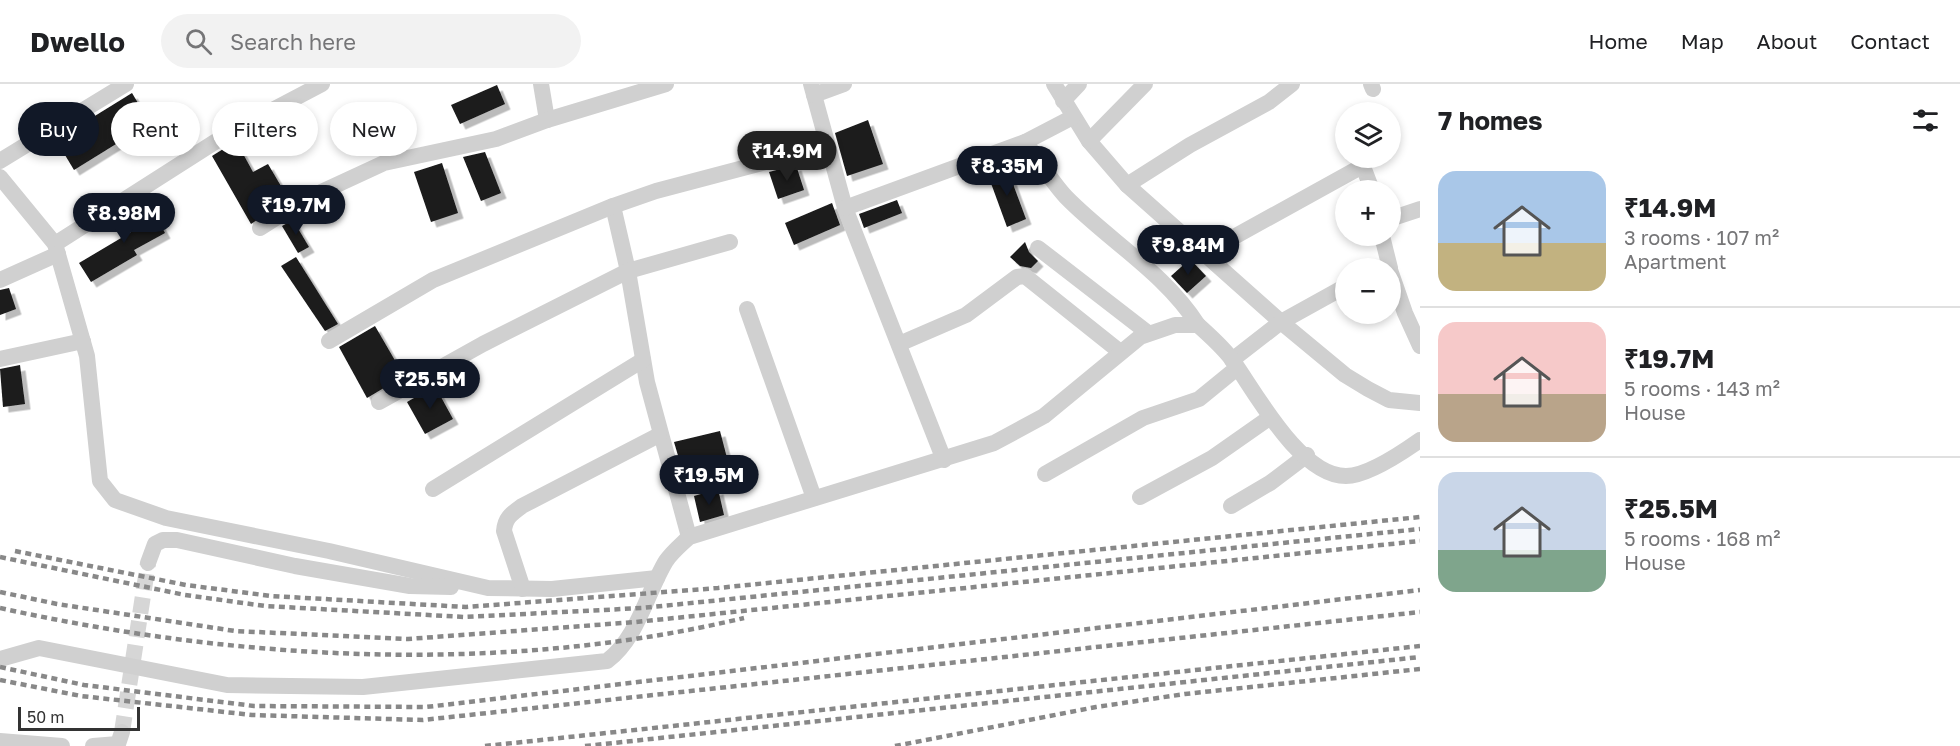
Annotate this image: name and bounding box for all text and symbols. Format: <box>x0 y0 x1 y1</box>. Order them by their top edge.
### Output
search box <box>161 14 581 68</box>
text: Dwello <box>30 25 125 58</box>
icon: search <box>182 25 215 58</box>
text: Search here <box>230 28 356 55</box>
text: Home <box>1588 28 1648 54</box>
text: Map <box>1681 28 1724 54</box>
text: About <box>1757 28 1817 54</box>
text: Contact <box>1850 28 1930 54</box>
chip: Buy <box>18 102 99 156</box>
chip: Rent <box>111 102 200 156</box>
chip: Filters <box>212 102 318 156</box>
chip: New <box>330 102 417 156</box>
map controls <box>1335 102 1401 324</box>
button: layers <box>1335 102 1401 168</box>
icon: filters <box>1909 104 1942 137</box>
text: 7 homes <box>1438 105 1543 136</box>
pin: ₹14.9M <box>738 131 836 182</box>
text: ₹14.9M <box>751 138 823 162</box>
pin: ₹8.35M <box>958 146 1056 197</box>
text: ₹8.35M <box>971 153 1043 177</box>
button: + <box>1335 180 1401 246</box>
pin: ₹19.7M <box>247 185 345 236</box>
text: ₹19.7M <box>261 192 331 216</box>
text: ₹14.9M <box>1624 192 1716 223</box>
pin: ₹8.98M <box>75 193 173 244</box>
icon: home <box>1486 195 1558 267</box>
text: ₹8.98M <box>87 200 161 224</box>
pin: ₹9.84M <box>1139 225 1237 276</box>
text: 3 rooms · 107 m² <box>1624 225 1779 249</box>
text: ₹9.84M <box>1151 232 1225 256</box>
text: Apartment <box>1624 249 1727 273</box>
button: − <box>1335 258 1401 324</box>
text: ₹19.7M <box>1624 343 1714 374</box>
icon: home <box>1486 346 1558 418</box>
pin: ₹25.5M <box>381 359 479 410</box>
text: ₹25.5M <box>394 366 466 390</box>
text: 5 rooms · 143 m² <box>1624 376 1780 400</box>
text: House <box>1624 400 1686 424</box>
pin: ₹19.5M <box>660 455 758 506</box>
text: ₹19.5M <box>674 462 744 486</box>
text: ₹25.5M <box>1624 493 1718 524</box>
icon: home <box>1486 496 1558 568</box>
text: 5 rooms · 168 m² <box>1624 526 1780 550</box>
text: House <box>1624 550 1686 574</box>
scale bar <box>18 704 140 732</box>
text: 50 m <box>27 707 64 727</box>

